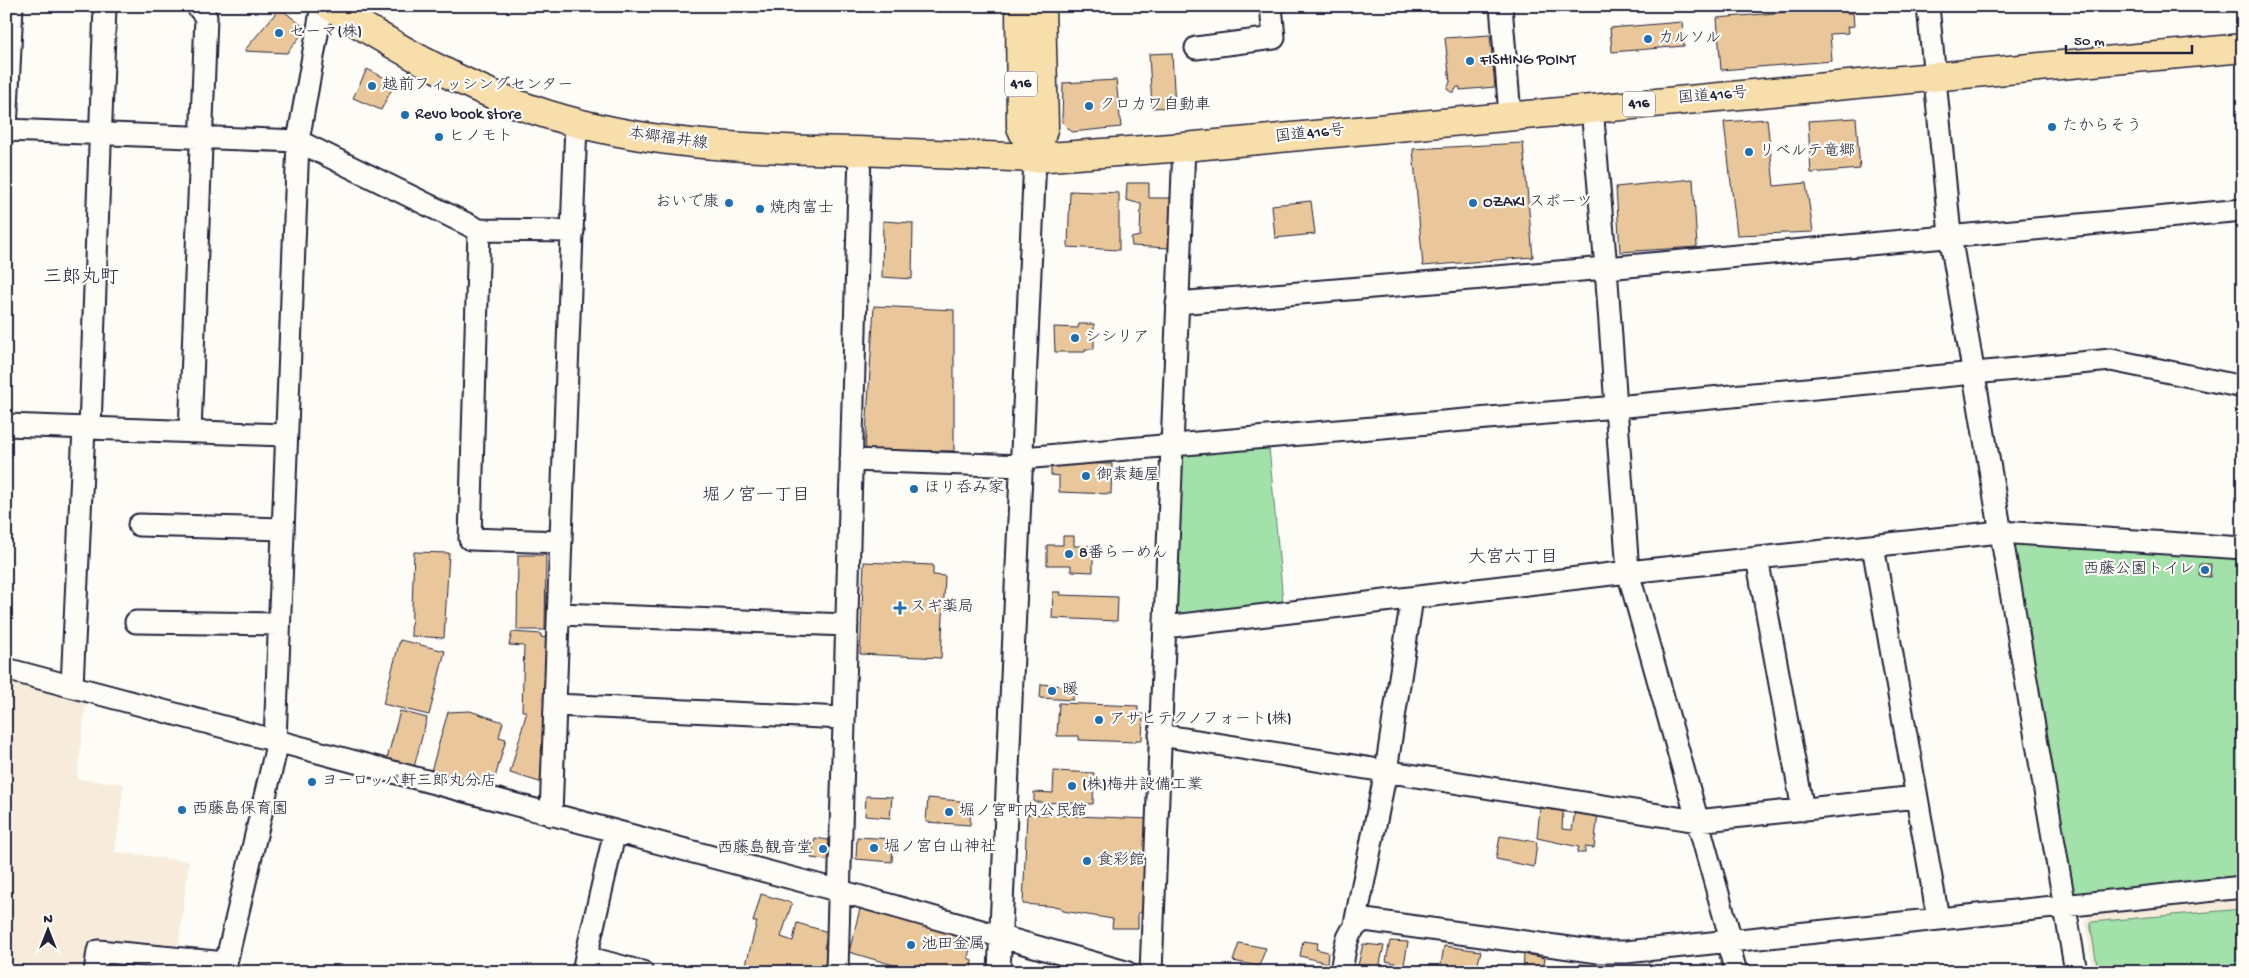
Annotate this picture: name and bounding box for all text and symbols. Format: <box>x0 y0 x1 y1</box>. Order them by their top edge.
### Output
scale bar <box>2066 22 2193 54</box>
place label: セーマ(株) <box>289 23 362 43</box>
marker: セーマ(株) <box>273 27 285 39</box>
place label: カルソル <box>1658 29 1721 49</box>
marker: カルソル <box>1642 33 1654 45</box>
text: 50 m <box>2074 33 2105 51</box>
place label: FISHING POINT <box>1479 52 1577 71</box>
marker: FISHING POINT <box>1464 55 1476 67</box>
road number: 416 <box>1005 72 1037 96</box>
place label: 越前フィッシングセンター <box>382 76 573 96</box>
marker: 越前フィッシングセンター <box>366 80 378 92</box>
street label: 国道416号 <box>1677 83 1749 110</box>
road number: 416 <box>1623 92 1655 116</box>
place label: クロカワ自動車 <box>1099 95 1211 116</box>
marker: クロカワ自動車 <box>1083 100 1095 112</box>
place label: Revo book store <box>415 106 522 125</box>
marker: Revo book store <box>399 109 411 121</box>
place label: たからそう <box>2062 117 2142 137</box>
street label: 国道416号 <box>1274 121 1346 148</box>
marker: たからそう <box>2046 121 2058 133</box>
street label: 本郷福井線 <box>627 123 709 155</box>
place label: ヒノモト <box>449 128 513 147</box>
marker: ヒノモト <box>433 131 445 143</box>
place label: リベルテ竜郷 <box>1759 141 1855 162</box>
marker: リベルテ竜郷 <box>1743 146 1755 158</box>
place label: おいで康 <box>655 193 719 213</box>
place label: OZAKI スポーツ <box>1483 194 1593 213</box>
marker: おいで康 <box>723 197 735 209</box>
marker: OZAKI スポーツ <box>1467 197 1479 209</box>
place label: 焼肉富士 <box>770 199 834 219</box>
marker: 焼肉富士 <box>754 203 766 215</box>
district label: 三郎丸町 <box>43 267 119 290</box>
place label: シシリア <box>1085 329 1149 348</box>
marker: シシリア <box>1069 332 1081 344</box>
place label: 御素麺屋 <box>1096 466 1160 486</box>
marker: 御素麺屋 <box>1080 470 1092 482</box>
place label: ほり呑み家 <box>924 479 1004 499</box>
marker: ほり呑み家 <box>908 483 920 495</box>
district label: 堀ノ宮一丁目 <box>702 485 810 507</box>
place label: 8番らーめん <box>1079 544 1168 564</box>
district label: 大宮六丁目 <box>1468 547 1558 569</box>
marker: 8番らーめん <box>1063 548 1075 560</box>
place label: 西藤公園トイレ <box>2083 560 2195 580</box>
marker: 西藤公園トイレ <box>2199 564 2211 576</box>
place label: スギ薬局 <box>910 598 974 618</box>
marker: スギ薬局 <box>894 602 906 614</box>
place label: 暖 <box>1062 681 1078 701</box>
marker: 暖 <box>1046 685 1058 697</box>
place label: アサヒテクノフォート(株) <box>1109 710 1292 730</box>
marker: アサヒテクノフォート(株) <box>1093 714 1105 726</box>
place label: ヨーロッパ軒三郎丸分店 <box>322 772 496 792</box>
marker: ヨーロッパ軒三郎丸分店 <box>306 776 318 788</box>
place label: (株)梅井設備工業 <box>1082 776 1203 796</box>
marker: (株)梅井設備工業 <box>1066 780 1078 792</box>
place label: 西藤島保育園 <box>192 800 288 820</box>
place label: 堀ノ宮町内公民館 <box>959 801 1087 822</box>
marker: 西藤島保育園 <box>176 804 188 816</box>
marker: 堀ノ宮町内公民館 <box>943 806 955 818</box>
place label: 堀ノ宮白山神社 <box>884 838 996 858</box>
place label: 西藤島観音堂 <box>717 839 813 859</box>
marker: 堀ノ宮白山神社 <box>868 842 880 854</box>
marker: 西藤島観音堂 <box>817 843 829 855</box>
place label: 食彩館 <box>1097 850 1145 871</box>
marker: 食彩館 <box>1081 855 1093 867</box>
north arrow <box>22 906 72 956</box>
text: N <box>43 911 53 928</box>
place label: 池田金属 <box>921 935 985 955</box>
marker: 池田金属 <box>905 939 917 951</box>

